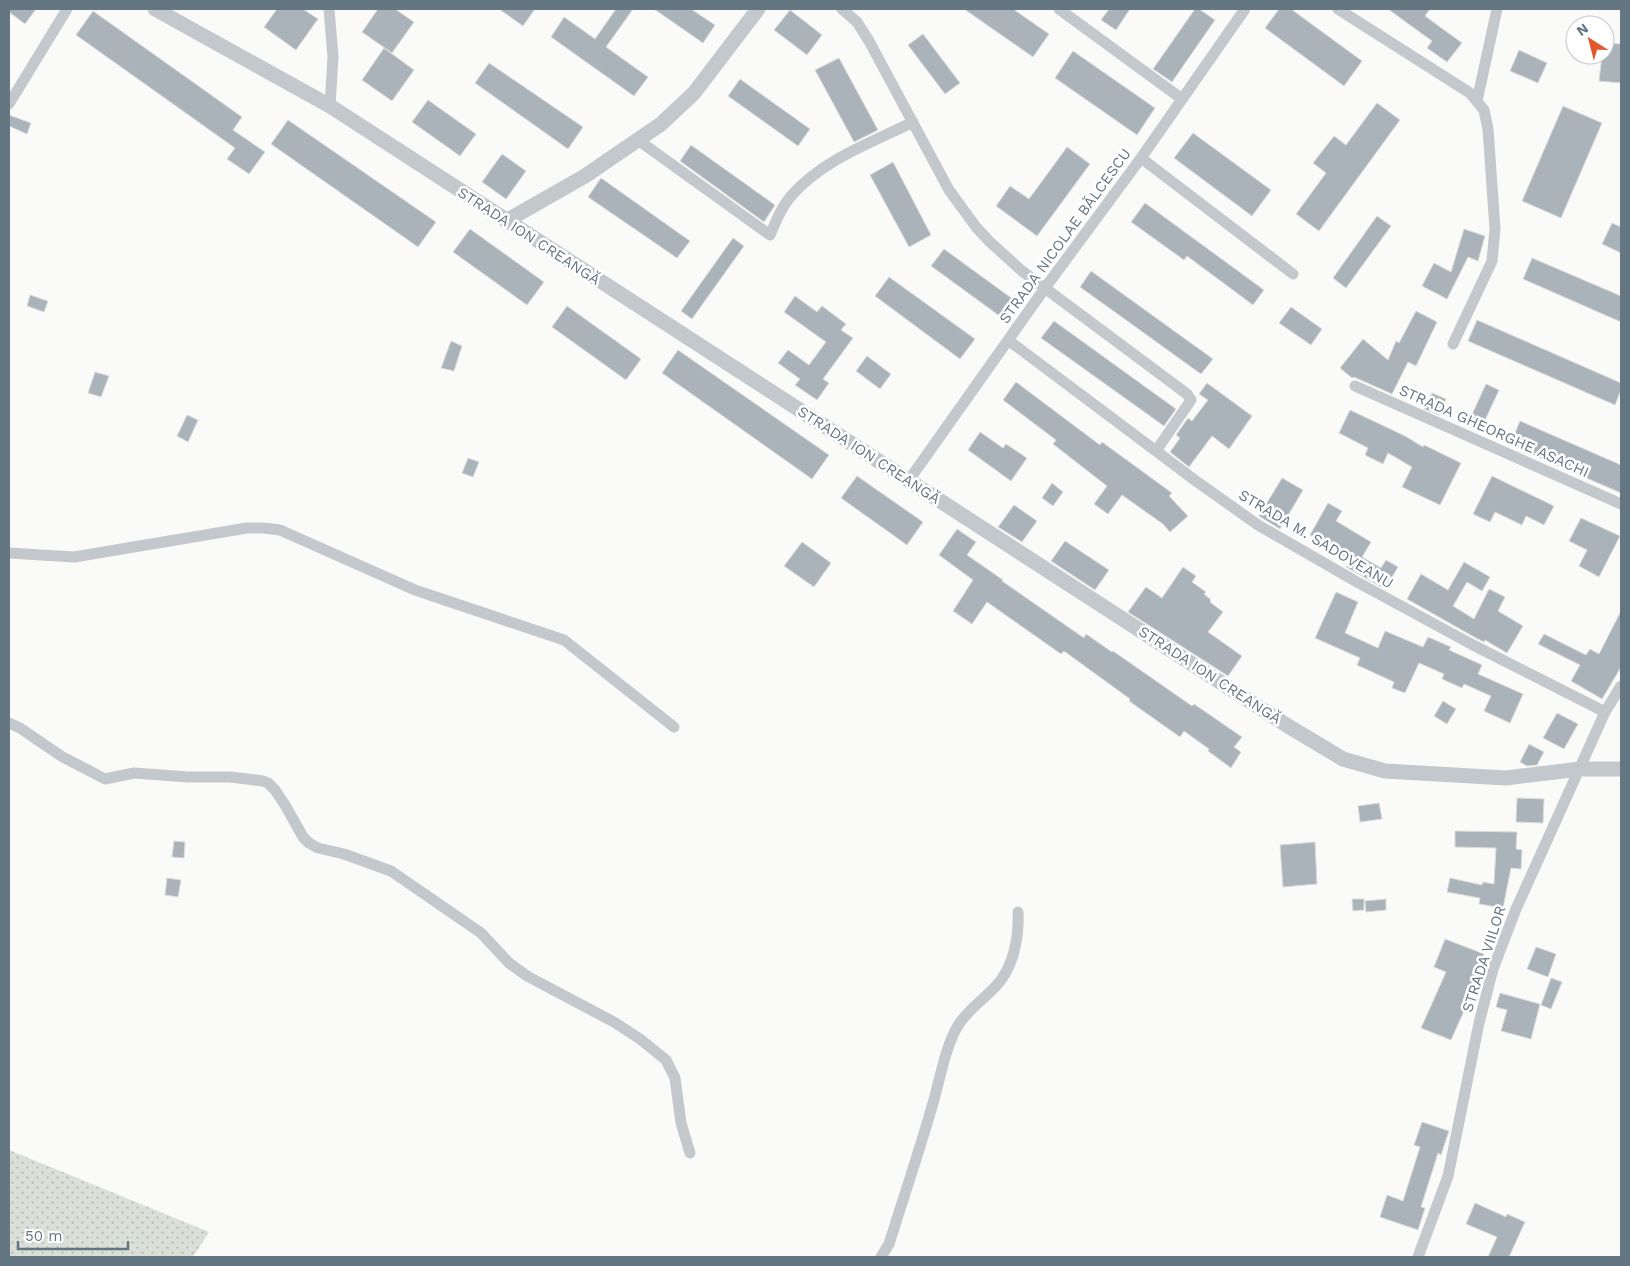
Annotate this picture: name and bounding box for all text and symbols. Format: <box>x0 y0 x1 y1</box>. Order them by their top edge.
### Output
north arrow <box>1565 15 1615 65</box>
text: N <box>1573 20 1591 39</box>
street label: STRADA NICOLAE BĂLCESCU <box>995 145 1135 327</box>
street label: STRADA ION CREANGĂ <box>454 183 604 289</box>
street label: STRADA GHEORGHE ASACHI <box>1396 381 1592 481</box>
street label: STRADA ION CREANGĂ <box>794 402 944 508</box>
street label: STRADA M. SADOVEANU <box>1236 486 1396 592</box>
street label: STRADA ION CREANGĂ <box>1135 622 1285 728</box>
street label: STRADA VIILOR <box>1458 903 1510 1015</box>
scale bar <box>18 1218 128 1250</box>
text: 50 m <box>25 1227 62 1245</box>

